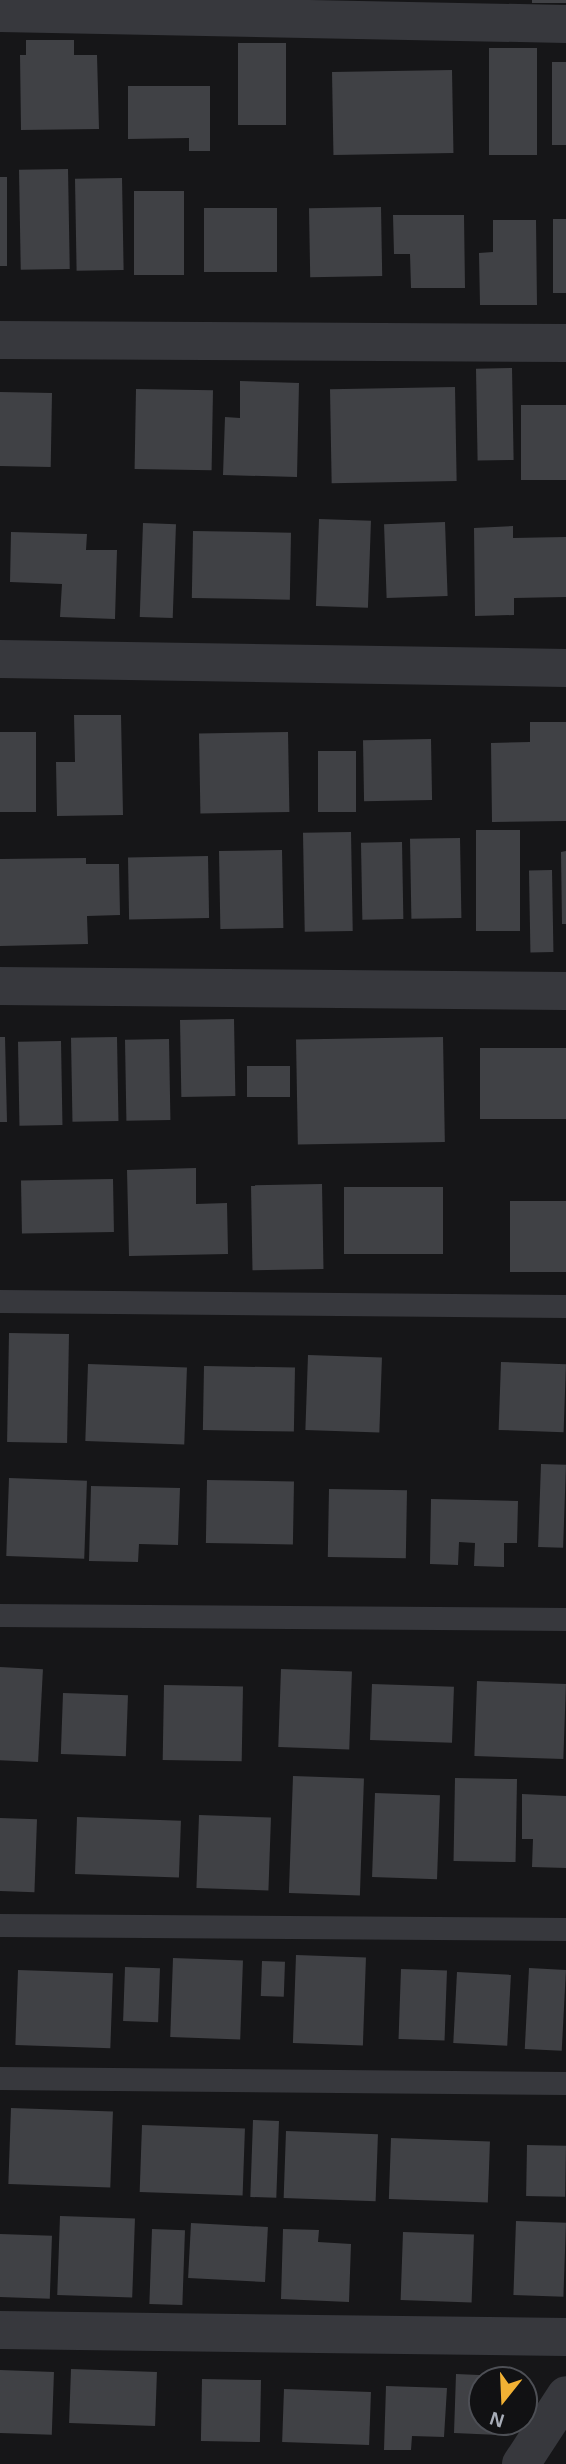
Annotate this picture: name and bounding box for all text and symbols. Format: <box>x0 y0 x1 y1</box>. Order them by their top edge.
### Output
north arrow <box>468 2366 538 2436</box>
text: N <box>487 2407 507 2432</box>

